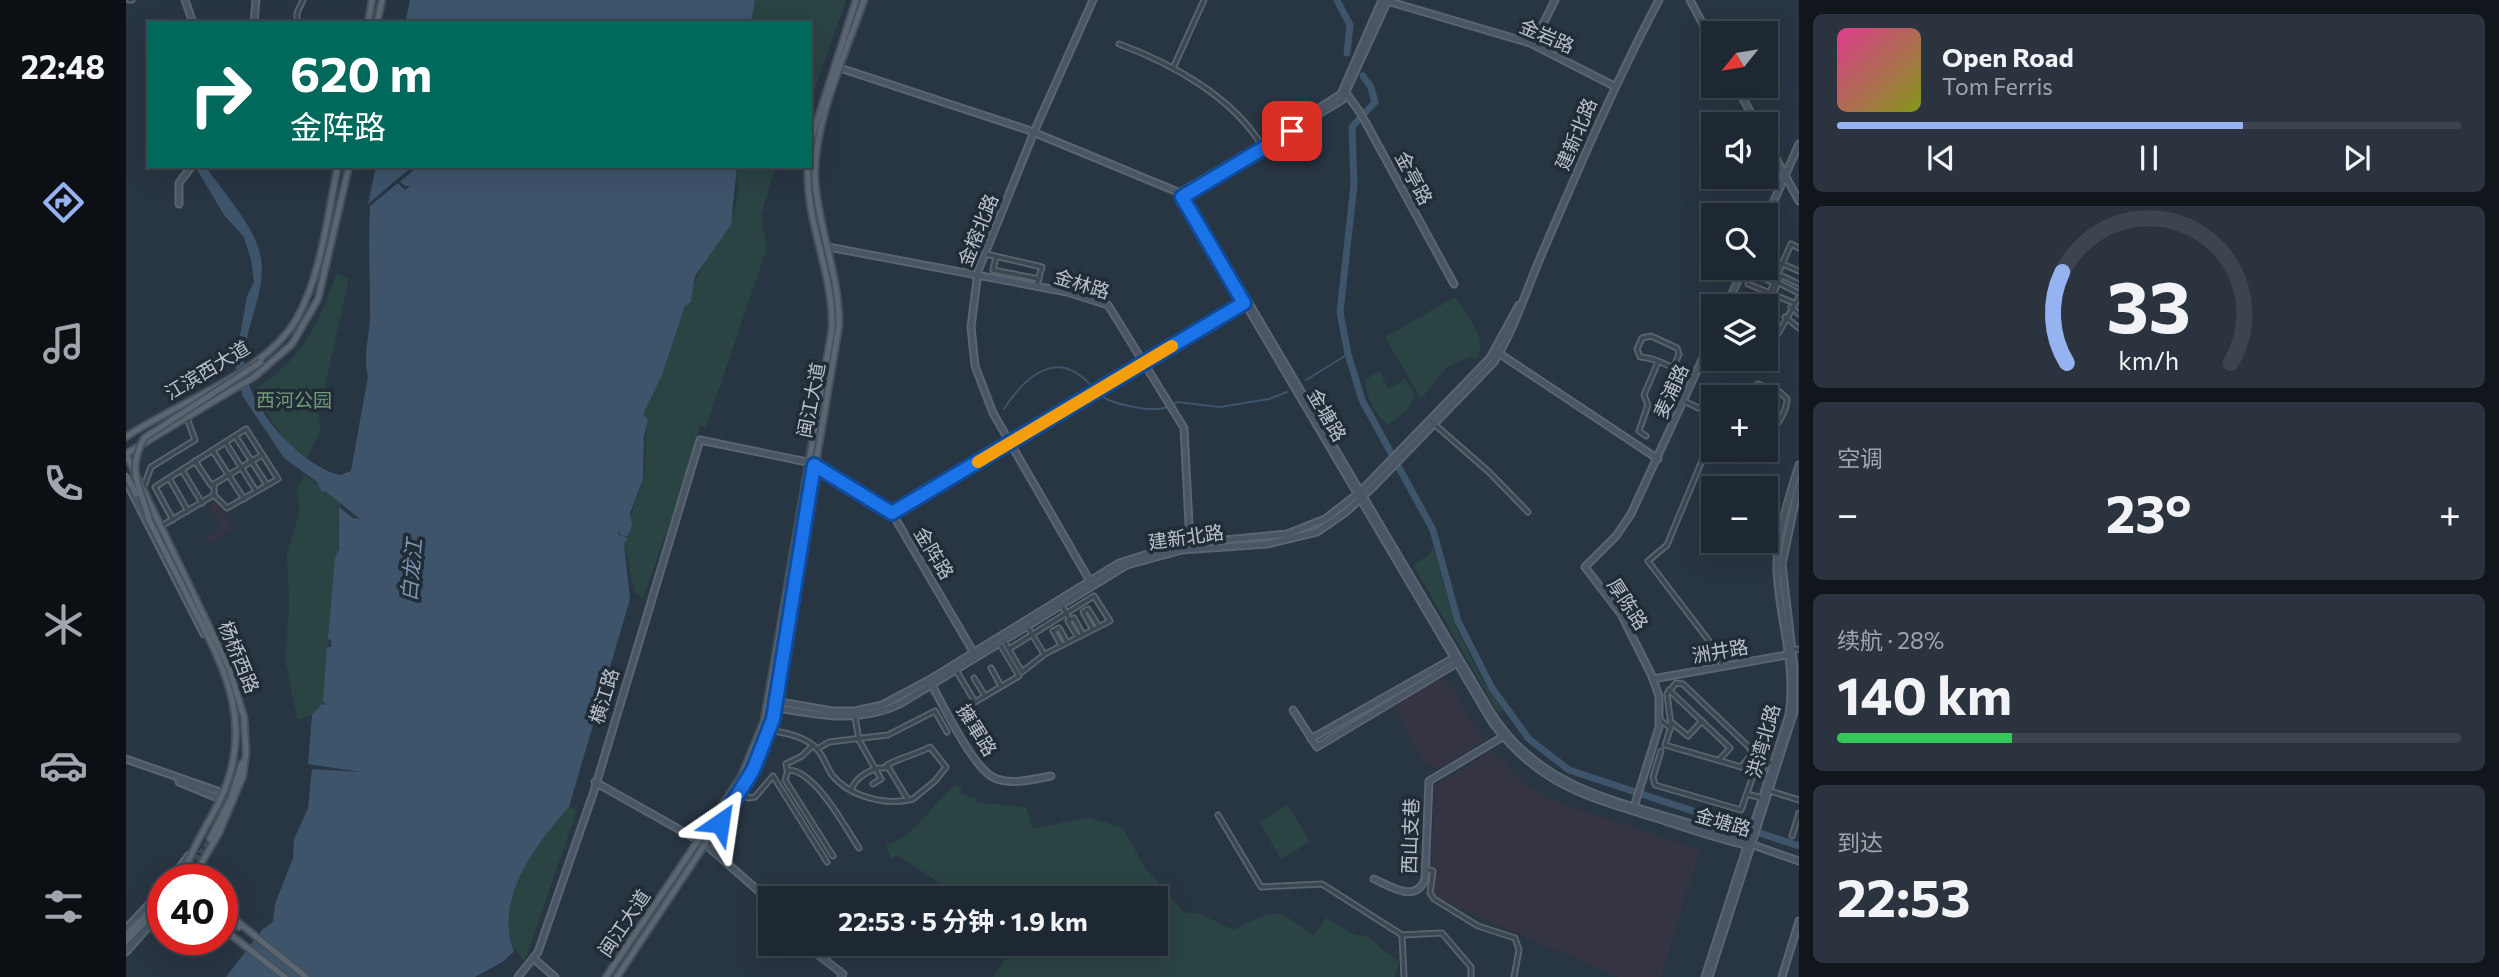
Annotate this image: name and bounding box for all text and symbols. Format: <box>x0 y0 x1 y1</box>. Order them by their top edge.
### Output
street label: 金岩路 <box>1516 14 1578 57</box>
north arrow <box>1701 21 1778 98</box>
map controls <box>1701 21 1778 553</box>
text: Open Road <box>1942 41 2074 72</box>
text: 620 m <box>290 42 432 102</box>
text: 22:48 <box>21 46 105 86</box>
icon: right <box>175 49 266 140</box>
text: Tom Ferris <box>1942 72 2053 100</box>
street label: 建新北路 <box>1550 94 1601 173</box>
pin <box>1262 101 1322 161</box>
text: 金阵路 <box>290 106 386 146</box>
icon: arrive <box>1273 112 1311 150</box>
button: sound <box>1701 112 1778 189</box>
icon: previous <box>1922 139 1960 177</box>
icon: pause <box>2130 139 2168 177</box>
icon: next <box>2338 139 2376 177</box>
street label: 金亭路 <box>1391 147 1438 208</box>
icon: directions <box>39 178 88 227</box>
street label: 金榕北路 <box>953 190 1002 269</box>
button: search <box>1701 203 1778 280</box>
text: 33 <box>2107 259 2191 348</box>
street label: 金林路 <box>1052 264 1113 303</box>
button: layers <box>1701 294 1778 371</box>
icon: music <box>39 319 88 368</box>
street label: 江滨西大道 <box>160 335 253 404</box>
text: km/h <box>2119 345 2179 375</box>
street label: 闽江大道 <box>792 360 829 439</box>
street label: 麦浦路 <box>1648 360 1693 422</box>
street label: 金塘路 <box>1303 384 1352 445</box>
button: + <box>1701 385 1778 462</box>
park label: 西河公园 <box>256 388 332 411</box>
text: 空调 <box>1837 444 1883 472</box>
icon: phone <box>39 459 88 508</box>
button: − <box>1701 476 1778 553</box>
text: 23° <box>2106 480 2192 544</box>
text: − <box>1837 489 1859 536</box>
text: + <box>2439 489 2461 536</box>
street label: 建新北路 <box>1147 520 1225 553</box>
street label: 金阵路 <box>910 522 959 583</box>
water label: 白龙江 <box>395 535 426 602</box>
street label: 厚陈路 <box>1603 574 1654 634</box>
icon: climate <box>39 600 88 649</box>
street label: 杨桥西路 <box>215 617 264 696</box>
text: 续航 · 28% <box>1837 626 1944 654</box>
street label: 洲井路 <box>1690 634 1750 667</box>
text: 140 km <box>1837 662 2012 726</box>
street label: 横江路 <box>584 665 623 726</box>
street label: 擁軍路 <box>953 699 1002 760</box>
street label: 洪湾北路 <box>1741 701 1784 781</box>
icon: car <box>39 741 88 790</box>
position arrow <box>683 786 757 860</box>
street label: 西山支巷 <box>1397 798 1422 874</box>
street label: 金塘路 <box>1693 803 1754 840</box>
text: 到达 <box>1837 828 1883 856</box>
speed limit sign: 40 <box>147 864 238 955</box>
text: 22:53 <box>1837 864 1971 928</box>
icon: filters <box>39 882 88 931</box>
street label: 闽江大道 <box>593 885 654 961</box>
text: 22:53 · 5 分钟 · 1.9 km <box>838 905 1088 936</box>

